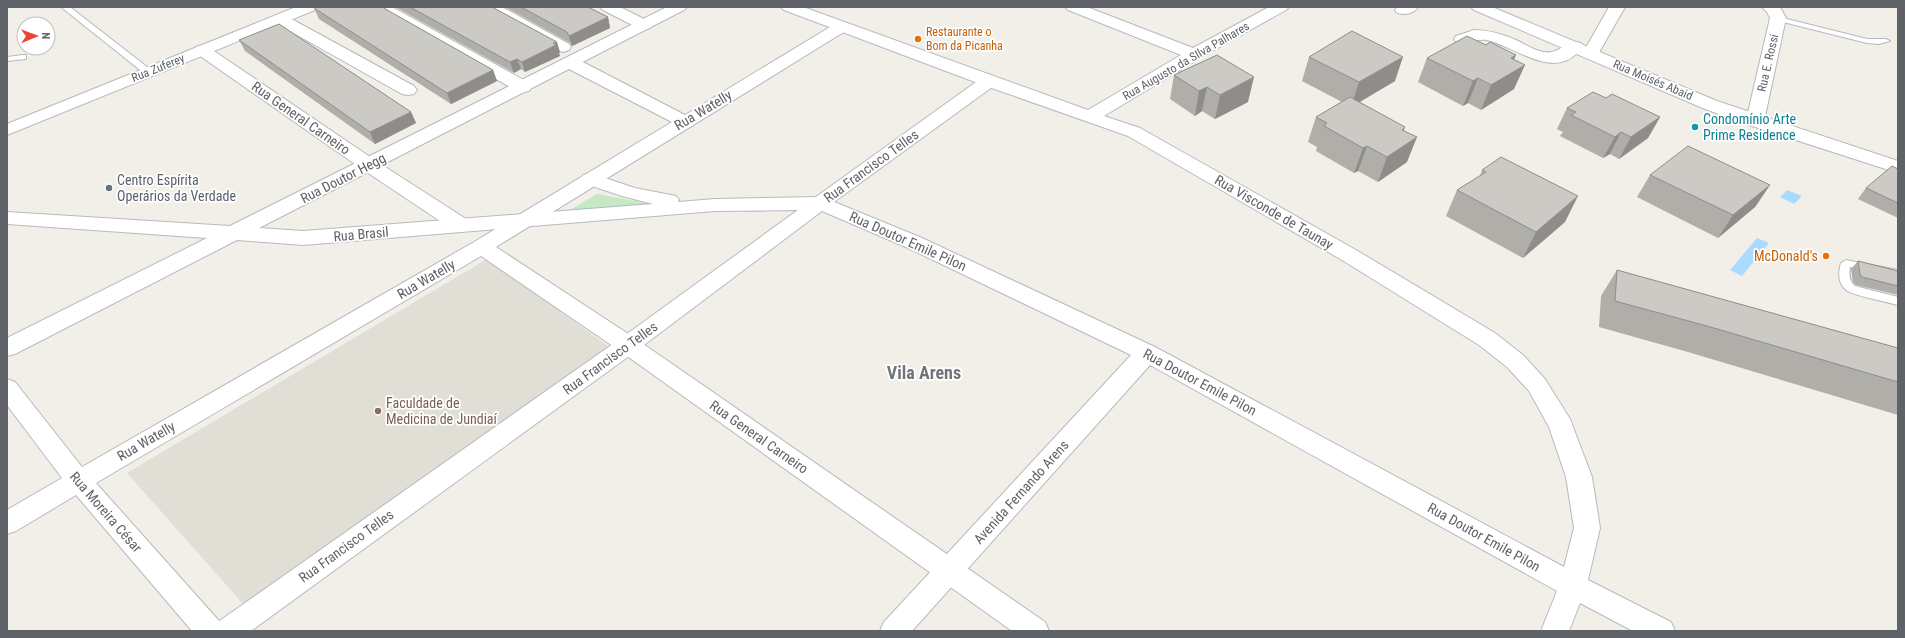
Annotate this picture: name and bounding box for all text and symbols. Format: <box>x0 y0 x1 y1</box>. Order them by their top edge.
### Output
north arrow <box>16 16 56 56</box>
street label: Rua Augusto da SIlva Palhares <box>1120 19 1252 103</box>
place label: Restaurante o Bom da Picanha <box>926 25 1003 53</box>
text: N <box>39 32 52 40</box>
street label: Rua E. Rossi <box>1755 33 1781 93</box>
marker: Restaurante o Bom da Picanha <box>913 34 923 44</box>
street label: Rua Zuferey <box>129 51 187 85</box>
street label: Rua Moisés Abaid <box>1611 57 1695 103</box>
street label: Rua General Carneiro <box>249 78 353 158</box>
street label: Rua Watelly <box>671 87 735 133</box>
place label: Condomínio Arte Prime Residence <box>1703 111 1797 143</box>
marker: Condomínio Arte Prime Residence <box>1690 122 1700 132</box>
street label: Rua Francisco Telles <box>821 126 921 206</box>
street label: Rua Doutor Hegg <box>298 150 388 206</box>
place label: Centro Espírita Operários da Verdade <box>117 172 236 204</box>
street label: Rua Visconde de Taunay <box>1212 172 1336 253</box>
marker: Centro Espírita Operários da Verdade <box>104 183 114 193</box>
street label: Rua Doutor Emile Pilon <box>847 208 969 274</box>
street label: Rua Brasil <box>333 224 389 244</box>
place label: McDonald's <box>1754 248 1818 264</box>
marker: McDonald's <box>1821 251 1831 261</box>
street label: Rua Watelly <box>394 256 458 302</box>
street label: Rua Francisco Telles <box>560 318 660 398</box>
street label: Rua Doutor Emile Pilon <box>1141 345 1259 419</box>
district label: Vila Arens <box>887 362 961 383</box>
place label: Faculdade de Medicina de Jundiaí <box>386 395 498 427</box>
street label: Rua General Carneiro <box>707 397 811 477</box>
marker: Faculdade de Medicina de Jundiaí <box>373 406 383 416</box>
street label: Rua Watelly <box>114 418 178 464</box>
street label: Avenida Fernando Arens <box>970 437 1072 547</box>
street label: Rua Moreira César <box>67 468 145 556</box>
street label: Rua Doutor Emile Pilon <box>1425 499 1543 575</box>
street label: Rua Francisco Telles <box>296 506 396 586</box>

